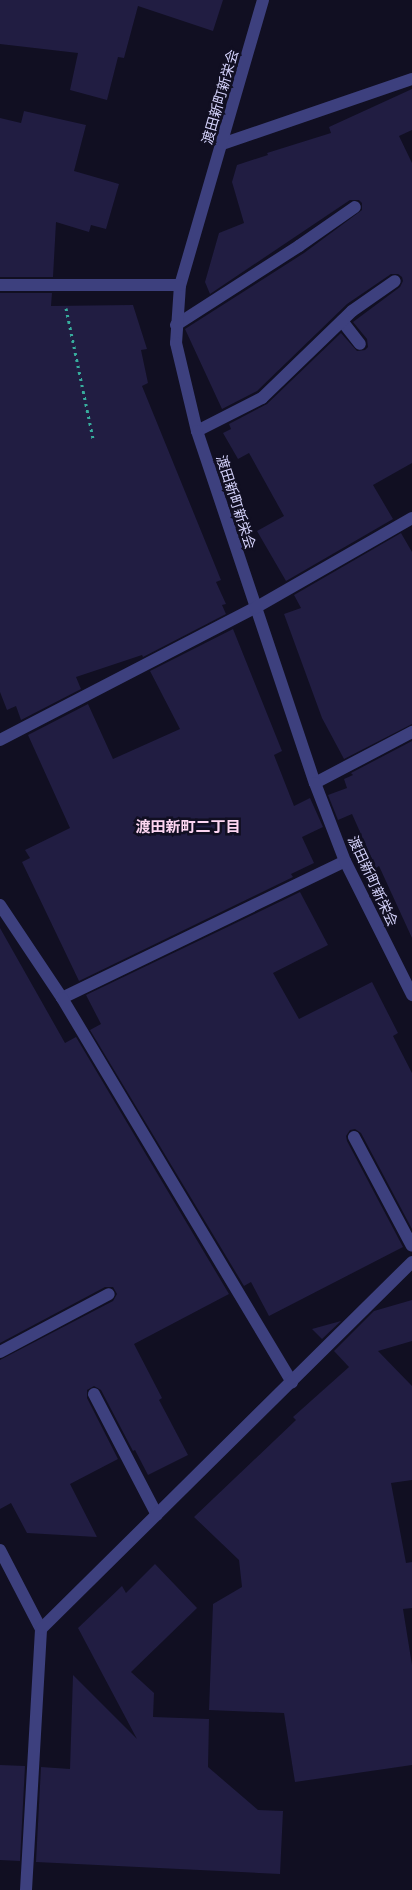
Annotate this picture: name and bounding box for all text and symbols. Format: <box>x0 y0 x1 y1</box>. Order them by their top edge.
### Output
street label: 渡田新町新栄会 <box>198 48 242 146</box>
street label: 渡田新町新栄会 <box>213 453 259 551</box>
district label: 渡田新町二丁目 <box>136 818 240 836</box>
street label: 渡田新町新栄会 <box>345 833 401 929</box>

